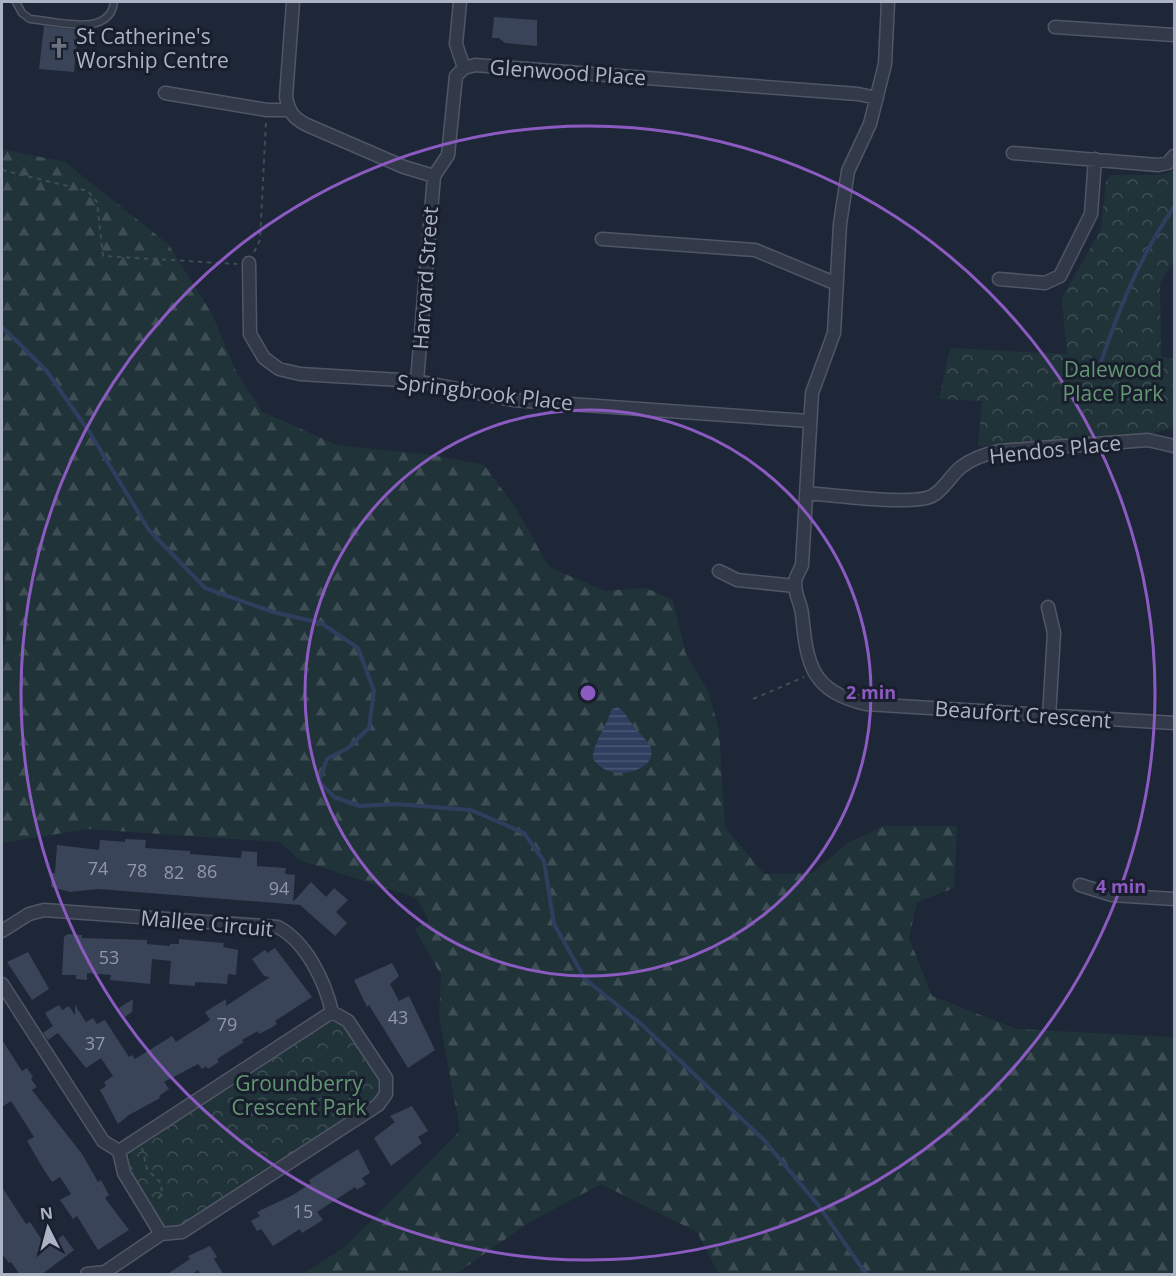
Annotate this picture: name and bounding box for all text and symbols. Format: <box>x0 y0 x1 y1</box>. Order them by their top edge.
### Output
place label: St Catherine's Worship Centre <box>76 22 229 74</box>
church icon: St Catherine's Worship Centre <box>47 36 71 60</box>
street label: Glenwood Place <box>489 53 647 91</box>
street label: Harvard Street <box>406 205 444 351</box>
park label: Dalewood Place Park <box>1063 355 1163 407</box>
street label: Springbrook Place <box>395 367 575 417</box>
street label: Hendos Place <box>988 428 1122 470</box>
text: 2 min <box>846 680 896 704</box>
centre of rings <box>578 683 598 703</box>
street label: Beaufort Crescent <box>934 694 1112 734</box>
house number: 74 <box>88 856 108 880</box>
house number: 78 <box>127 858 147 882</box>
house number: 86 <box>197 859 217 883</box>
house number: 82 <box>164 860 184 884</box>
text: 4 min <box>1096 874 1146 898</box>
house number: 94 <box>269 876 289 900</box>
street label: Mallee Circuit <box>140 903 274 943</box>
house number: 53 <box>99 945 119 969</box>
house number: 43 <box>388 1005 408 1029</box>
house number: 79 <box>217 1012 237 1036</box>
house number: 37 <box>85 1031 105 1055</box>
park label: Groundberry Crescent Park <box>231 1069 367 1121</box>
north arrow <box>18 1198 78 1258</box>
house number: 15 <box>293 1199 313 1223</box>
text: N <box>39 1201 54 1225</box>

